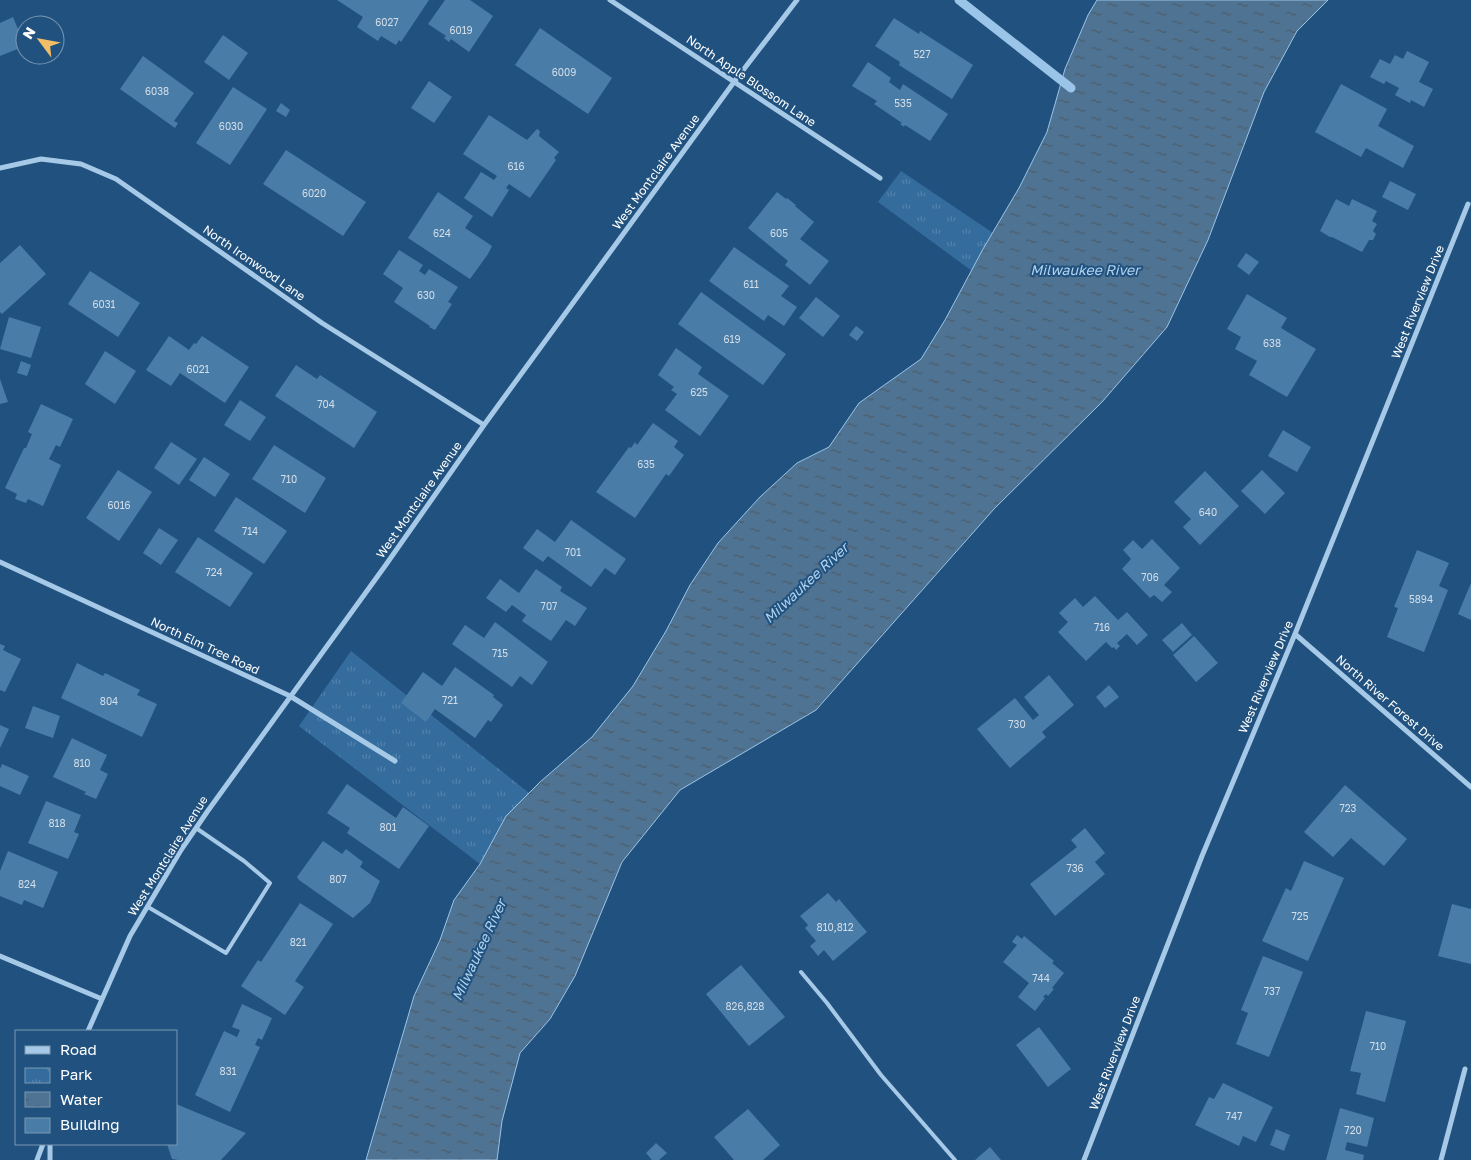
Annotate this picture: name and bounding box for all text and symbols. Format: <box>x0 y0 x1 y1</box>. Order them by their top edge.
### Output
north arrow <box>15 15 65 65</box>
house number: 6027 <box>375 16 399 28</box>
text: N <box>19 24 39 42</box>
house number: 6019 <box>449 24 473 36</box>
street label: North Apple Blossom Lane <box>683 31 819 130</box>
house number: 527 <box>914 48 930 60</box>
house number: 6009 <box>552 66 576 78</box>
house number: 6038 <box>145 85 169 97</box>
house number: 535 <box>894 97 912 109</box>
street label: West Montclaire Avenue <box>609 111 703 232</box>
house number: 6030 <box>219 120 243 132</box>
house number: 616 <box>508 160 524 172</box>
house number: 6020 <box>302 187 326 199</box>
street label: North Ironwood Lane <box>200 222 308 304</box>
house number: 624 <box>433 227 451 239</box>
house number: 605 <box>770 227 788 239</box>
street label: West Riverview Drive <box>1388 243 1447 361</box>
water label: Milwaukee River <box>1030 261 1142 278</box>
house number: 611 <box>743 278 759 290</box>
house number: 630 <box>417 289 435 301</box>
house number: 6031 <box>93 298 116 310</box>
house number: 619 <box>724 333 740 345</box>
house number: 638 <box>1263 337 1281 349</box>
house number: 6021 <box>187 363 210 375</box>
house number: 625 <box>690 386 708 398</box>
house number: 704 <box>317 398 335 410</box>
street label: West Montclaire Avenue <box>373 438 465 561</box>
house number: 635 <box>637 458 655 470</box>
house number: 710 <box>281 473 297 485</box>
house number: 6016 <box>107 499 131 511</box>
house number: 640 <box>1199 506 1217 518</box>
house number: 714 <box>242 525 258 537</box>
water label: Milwaukee River <box>760 537 853 626</box>
house number: 701 <box>565 546 581 558</box>
house number: 724 <box>205 566 223 578</box>
house number: 706 <box>1141 571 1159 583</box>
house number: 5894 <box>1409 593 1433 605</box>
house number: 707 <box>541 600 557 612</box>
street label: North Elm Tree Road <box>148 614 262 677</box>
street label: West Riverview Drive <box>1235 618 1296 736</box>
house number: 716 <box>1094 621 1110 633</box>
house number: 715 <box>492 647 508 659</box>
street label: North River Forest Drive <box>1333 652 1448 754</box>
house number: 721 <box>442 694 458 706</box>
house number: 804 <box>100 695 118 707</box>
house number: 730 <box>1008 718 1026 730</box>
house number: 810 <box>73 757 91 769</box>
street label: West Montclaire Avenue <box>124 793 211 919</box>
house number: 723 <box>1340 802 1357 814</box>
house number: 818 <box>48 817 66 829</box>
house number: 801 <box>379 821 397 833</box>
house number: 736 <box>1066 862 1084 874</box>
house number: 807 <box>329 873 347 885</box>
house number: 824 <box>18 878 36 890</box>
water label: Milwaukee River <box>448 894 510 1003</box>
house number: 725 <box>1292 910 1309 922</box>
house number: 810,812 <box>817 921 854 933</box>
house number: 821 <box>290 936 307 948</box>
house number: 744 <box>1032 972 1050 984</box>
house number: 737 <box>1264 985 1280 997</box>
street label: West Riverview Drive <box>1086 993 1143 1112</box>
house number: 826,828 <box>726 1000 764 1012</box>
legend <box>15 1030 178 1145</box>
text: Road <box>60 1040 97 1058</box>
house number: 710 <box>1370 1040 1386 1052</box>
text: Park <box>60 1065 93 1083</box>
house number: 831 <box>220 1065 237 1077</box>
text: Water <box>60 1090 103 1108</box>
house number: 747 <box>1226 1110 1242 1122</box>
text: Building <box>60 1115 120 1133</box>
house number: 720 <box>1344 1124 1362 1136</box>

